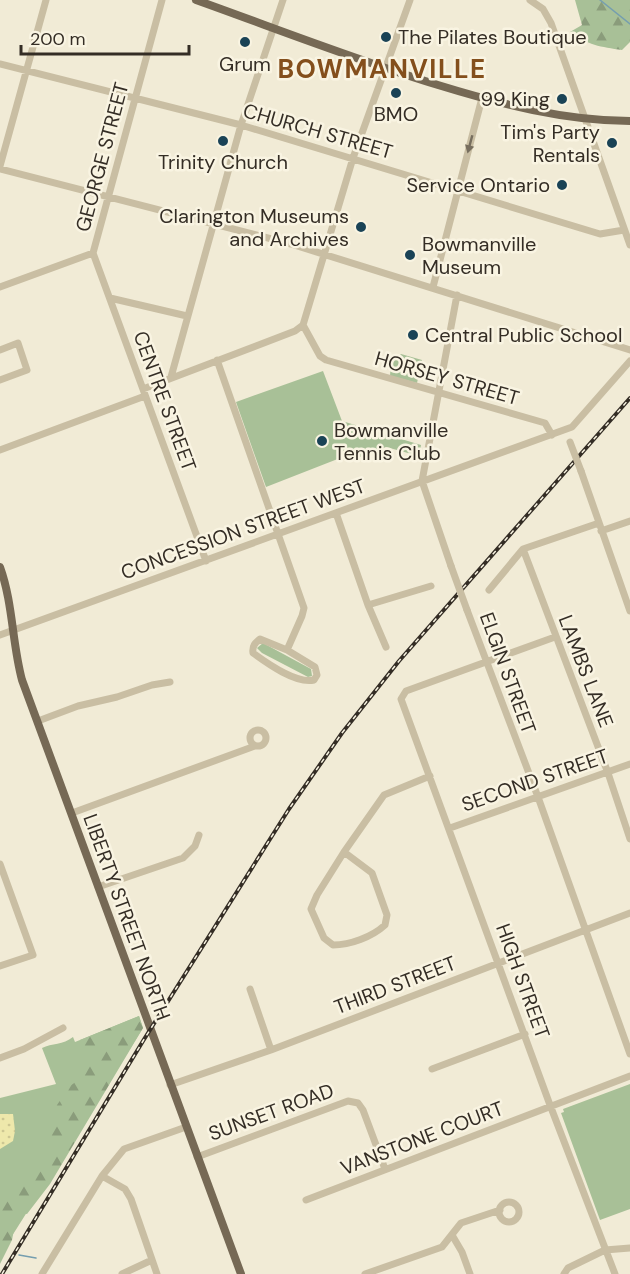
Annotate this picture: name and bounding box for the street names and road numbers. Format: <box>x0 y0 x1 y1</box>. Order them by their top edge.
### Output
street label: GEORGE STREET <box>70 79 134 235</box>
street label: CHURCH STREET <box>240 97 396 165</box>
street label: CENTRE STREET <box>128 327 202 475</box>
street label: HORSEY STREET <box>372 345 522 411</box>
street label: CONCESSION STREET WEST <box>117 473 369 585</box>
street label: ELGIN STREET <box>474 609 542 737</box>
street label: LAMBS LANE <box>553 611 619 731</box>
street label: SECOND STREET <box>458 743 612 817</box>
street label: LIBERTY STREET NORTH <box>77 810 177 1024</box>
street label: HIGH STREET <box>490 920 556 1042</box>
street label: THIRD STREET <box>330 950 460 1020</box>
street label: SUNSET ROAD <box>205 1077 337 1147</box>
street label: VANSTONE COURT <box>337 1095 507 1181</box>

